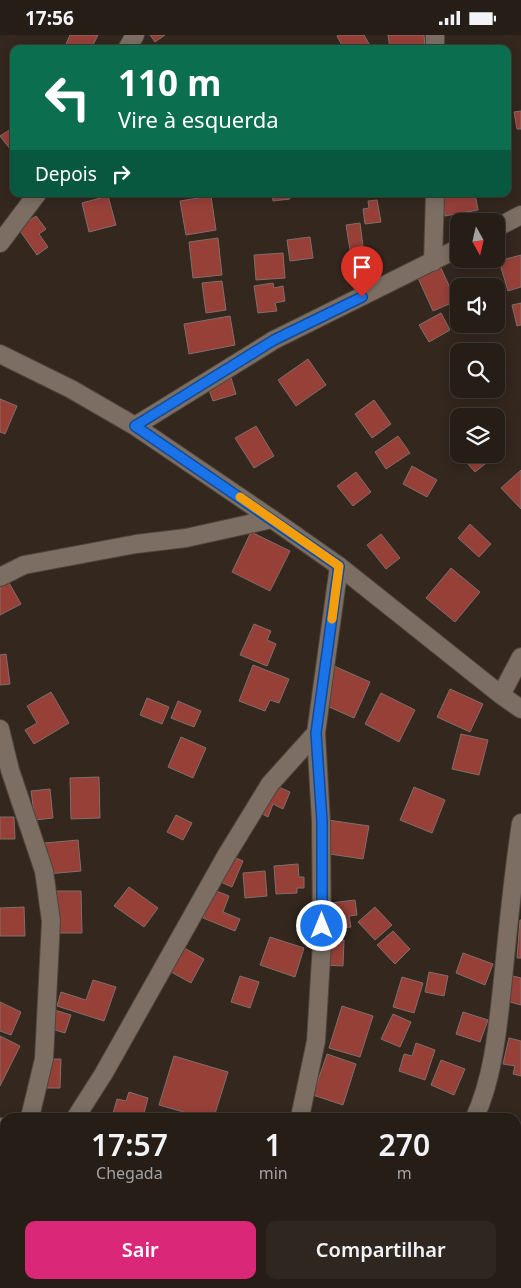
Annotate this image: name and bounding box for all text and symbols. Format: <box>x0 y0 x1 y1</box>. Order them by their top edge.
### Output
text: 17:56 <box>25 5 74 31</box>
text: 110 m <box>118 59 221 106</box>
icon: left <box>35 65 100 130</box>
text: Vire à esquerda <box>118 104 279 134</box>
icon: right <box>107 160 135 188</box>
text: Depois <box>35 161 97 187</box>
north arrow <box>450 213 505 267</box>
map controls <box>450 213 505 463</box>
pin <box>341 246 383 297</box>
icon: arrive <box>348 253 376 281</box>
button: sound <box>450 278 505 333</box>
button: search <box>450 343 505 398</box>
button: layers <box>450 408 505 463</box>
position arrow <box>295 899 347 951</box>
text: 17:57 <box>91 1124 168 1165</box>
text: 1 <box>265 1124 282 1165</box>
text: 270 <box>379 1124 430 1165</box>
text: Chegada <box>96 1162 163 1184</box>
text: min <box>259 1162 288 1184</box>
text: m <box>397 1162 412 1184</box>
button: Sair <box>25 1221 256 1279</box>
button: Compartilhar <box>266 1221 496 1279</box>

